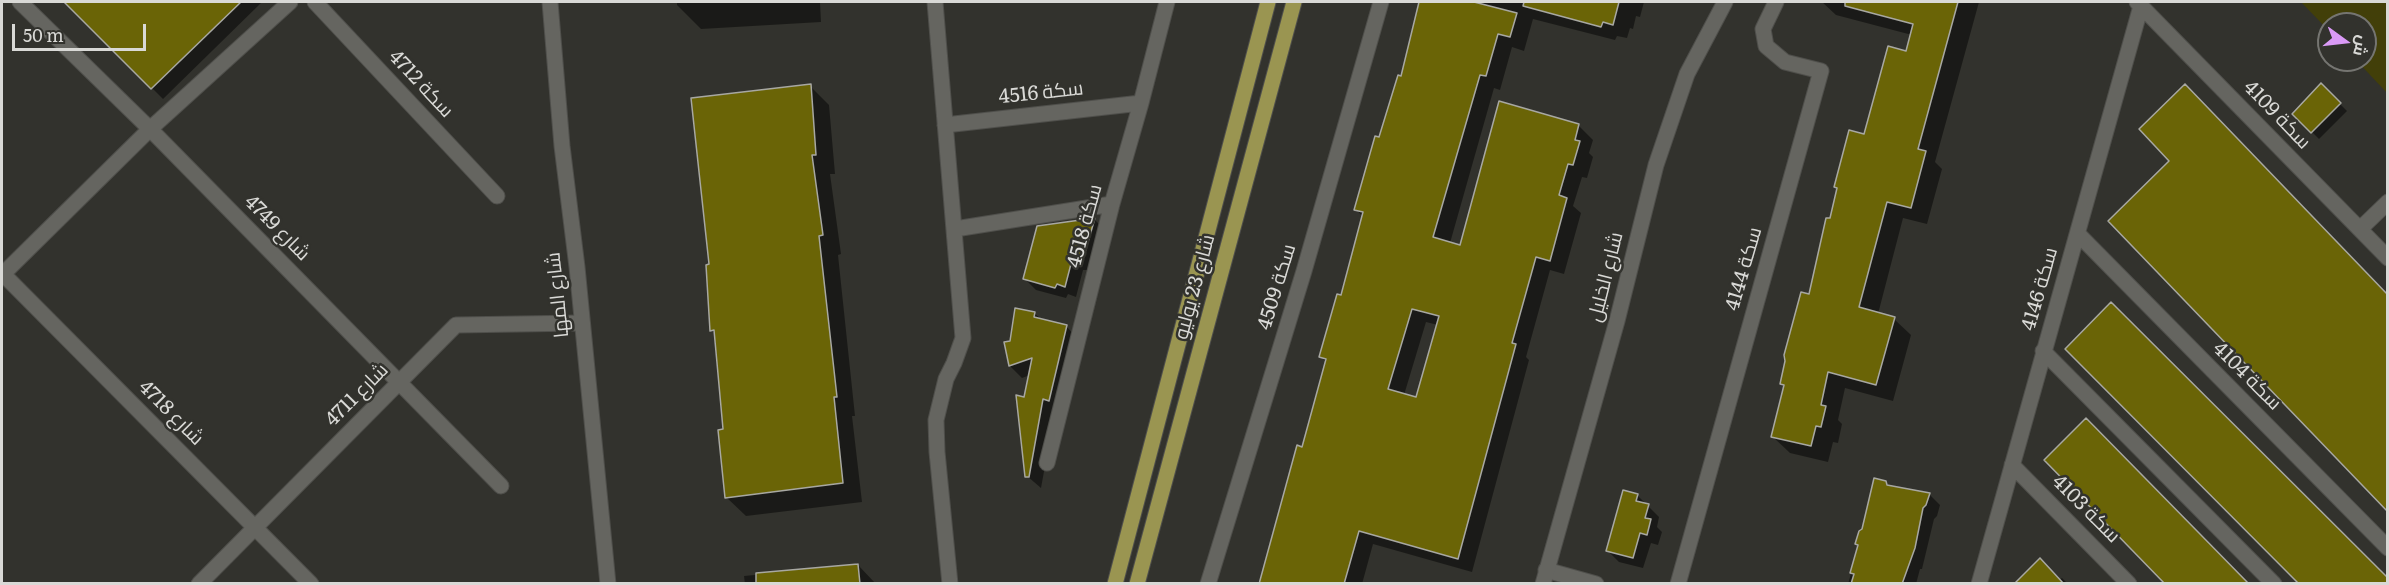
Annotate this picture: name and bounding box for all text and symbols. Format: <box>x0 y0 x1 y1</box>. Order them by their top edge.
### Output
scale bar <box>15 12 148 50</box>
north arrow <box>2317 12 2377 72</box>
text: 50 m <box>23 21 64 48</box>
text: ش <box>2348 33 2377 59</box>
street label: سكة 4712 <box>384 45 458 123</box>
street label: سكة 4109 <box>2238 76 2316 154</box>
street label: سكة 4516 <box>997 77 1085 109</box>
street label: سكة 4518 <box>1062 182 1108 270</box>
street label: 4749 شارع <box>239 190 315 266</box>
street label: سكة 4144 <box>1721 225 1767 313</box>
street label: شارع الخليل <box>1583 230 1629 324</box>
street label: شارع 23 يوليو <box>1169 232 1221 342</box>
street label: سكة 4509 <box>1253 241 1301 333</box>
street label: سكة 4146 <box>2017 245 2063 333</box>
street label: شارع المها <box>542 251 574 339</box>
street label: سكة 4104 <box>2208 337 2286 415</box>
street label: 4711 شارع <box>320 358 394 432</box>
street label: 4718 شارع <box>133 375 209 451</box>
street label: سكة 4103 <box>2047 470 2125 548</box>

